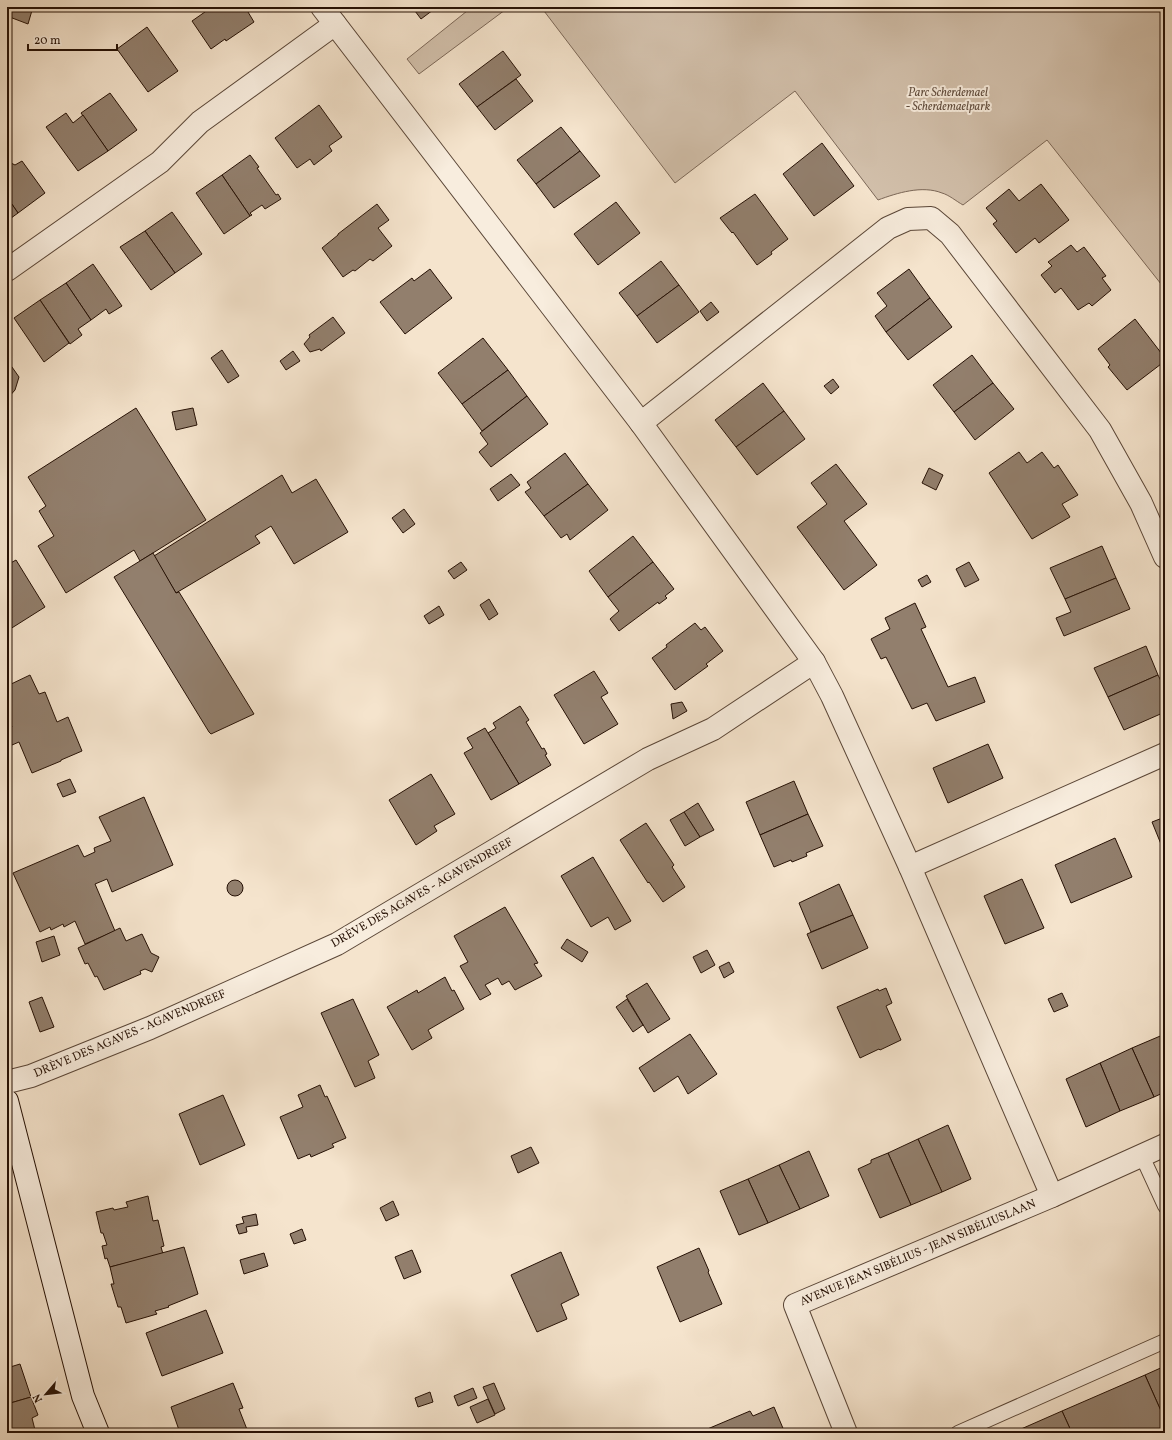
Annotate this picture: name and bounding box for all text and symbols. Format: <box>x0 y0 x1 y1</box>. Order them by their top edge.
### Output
scale bar <box>28 26 117 52</box>
text: 20 m <box>34 33 61 49</box>
park label: Parc Scherdemael - Scherdemaelpark <box>906 85 991 115</box>
street label: DRÈVE DES AGAVES - AGAVENDREEF <box>328 833 516 952</box>
street label: DRÈVE DES AGAVES - AGAVENDREEF <box>31 985 229 1082</box>
street label: AVENUE JEAN SIBÉLIUS - JEAN SIBÉLIUSLAAN <box>797 1195 1038 1310</box>
north arrow <box>26 1374 66 1414</box>
text: N <box>30 1391 47 1405</box>

